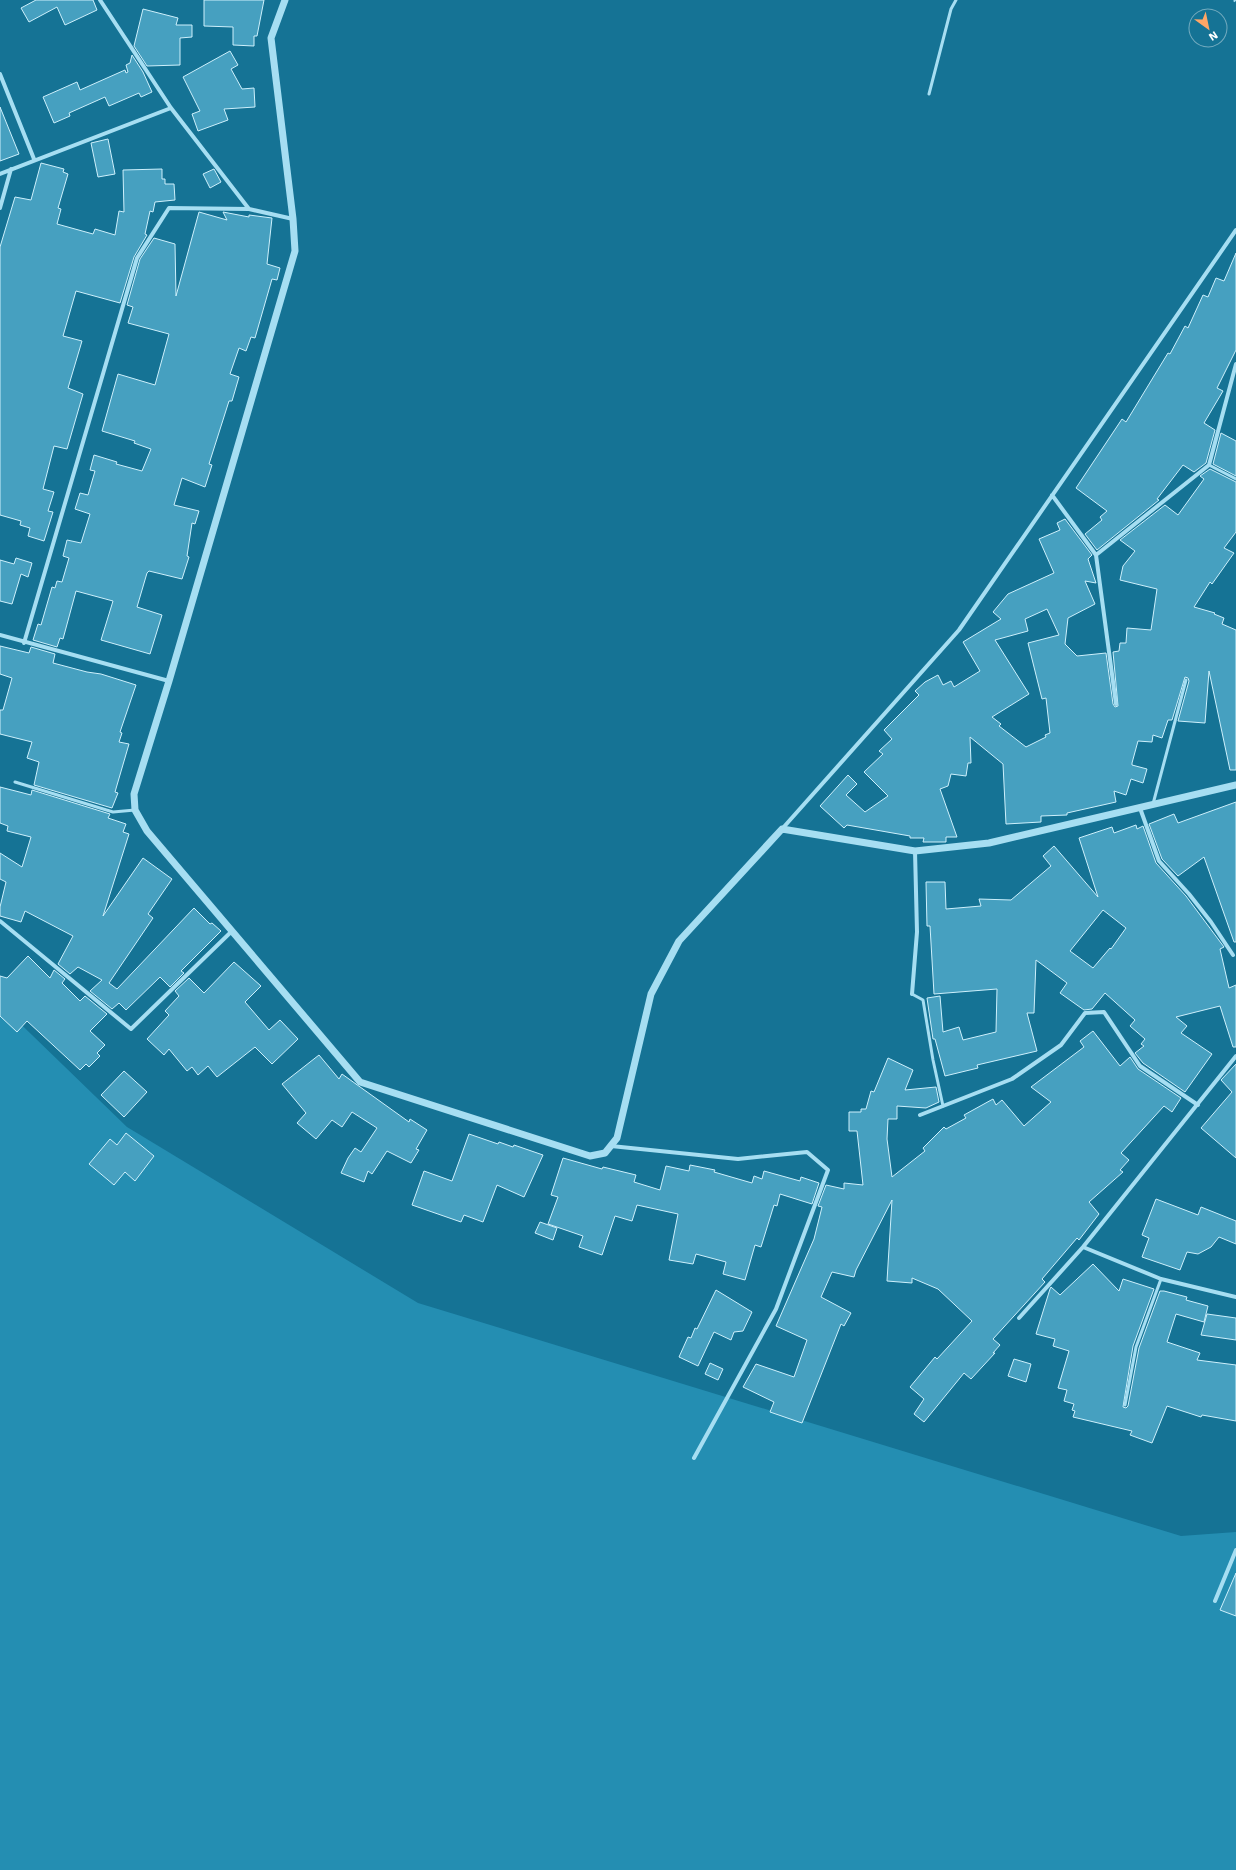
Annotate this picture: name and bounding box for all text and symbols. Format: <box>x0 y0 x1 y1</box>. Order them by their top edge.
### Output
north arrow <box>1188 8 1228 48</box>
text: N <box>1206 28 1220 44</box>

